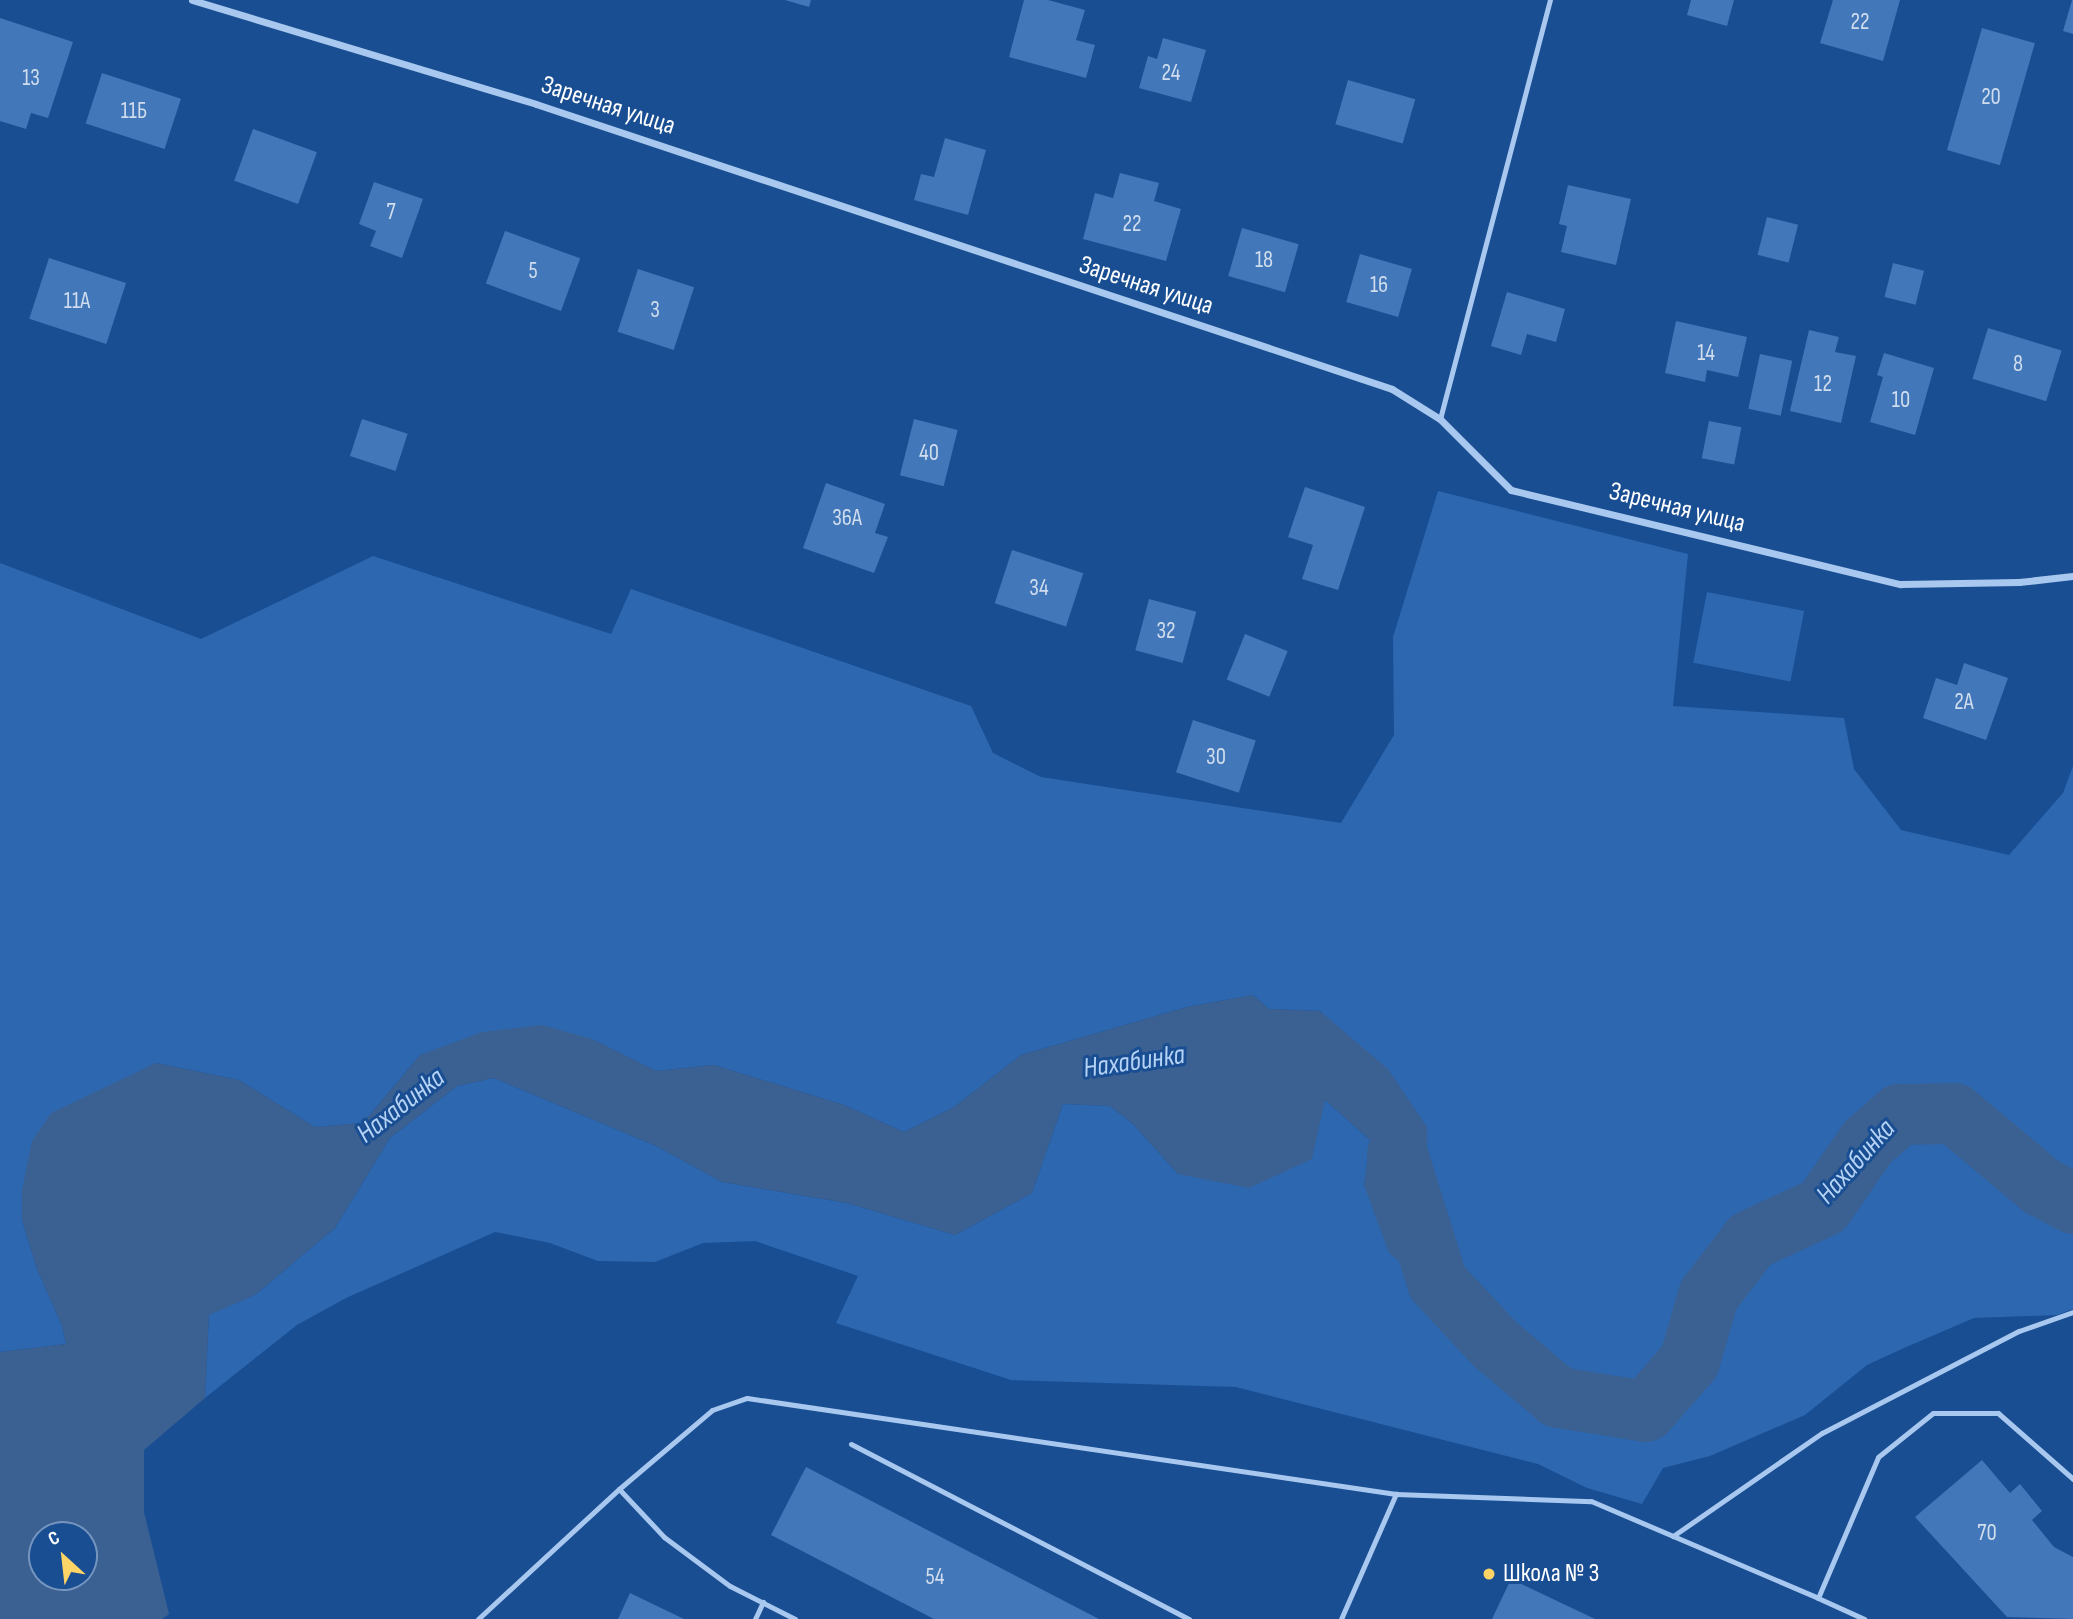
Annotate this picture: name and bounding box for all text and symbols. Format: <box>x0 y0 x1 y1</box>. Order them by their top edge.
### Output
house number: 22 <box>1851 8 1869 36</box>
house number: 24 <box>1162 59 1180 87</box>
house number: 13 <box>22 64 40 92</box>
street label: Заречная улица <box>537 70 679 142</box>
house number: 20 <box>1981 83 2001 111</box>
house number: 11Б <box>121 97 147 125</box>
house number: 7 <box>386 198 396 226</box>
house number: 22 <box>1123 210 1141 238</box>
house number: 18 <box>1255 246 1273 274</box>
street label: Заречная улица <box>1075 250 1217 322</box>
house number: 5 <box>528 257 538 285</box>
house number: 16 <box>1370 271 1388 299</box>
house number: 11А <box>64 287 90 315</box>
house number: 3 <box>650 296 660 324</box>
house number: 14 <box>1697 339 1715 367</box>
house number: 8 <box>2013 350 2023 378</box>
house number: 12 <box>1814 370 1832 398</box>
house number: 10 <box>1892 386 1910 414</box>
house number: 40 <box>919 439 939 467</box>
street label: Заречная улица <box>1606 476 1748 540</box>
house number: 36А <box>832 504 862 532</box>
house number: 34 <box>1029 574 1049 602</box>
house number: 32 <box>1156 617 1176 645</box>
house number: 2А <box>1954 688 1974 716</box>
house number: 30 <box>1206 743 1226 771</box>
water label: Нахабинка <box>1081 1038 1187 1086</box>
water label: Нахабинка <box>350 1061 452 1151</box>
water label: Нахабинка <box>1809 1113 1903 1211</box>
house number: 70 <box>1977 1519 1997 1547</box>
north arrow <box>28 1521 98 1591</box>
text: С <box>45 1526 64 1551</box>
place label: Школа № 3 <box>1503 1558 1599 1590</box>
house number: 54 <box>926 1563 944 1591</box>
marker: Школа № 3 <box>1481 1566 1497 1582</box>

